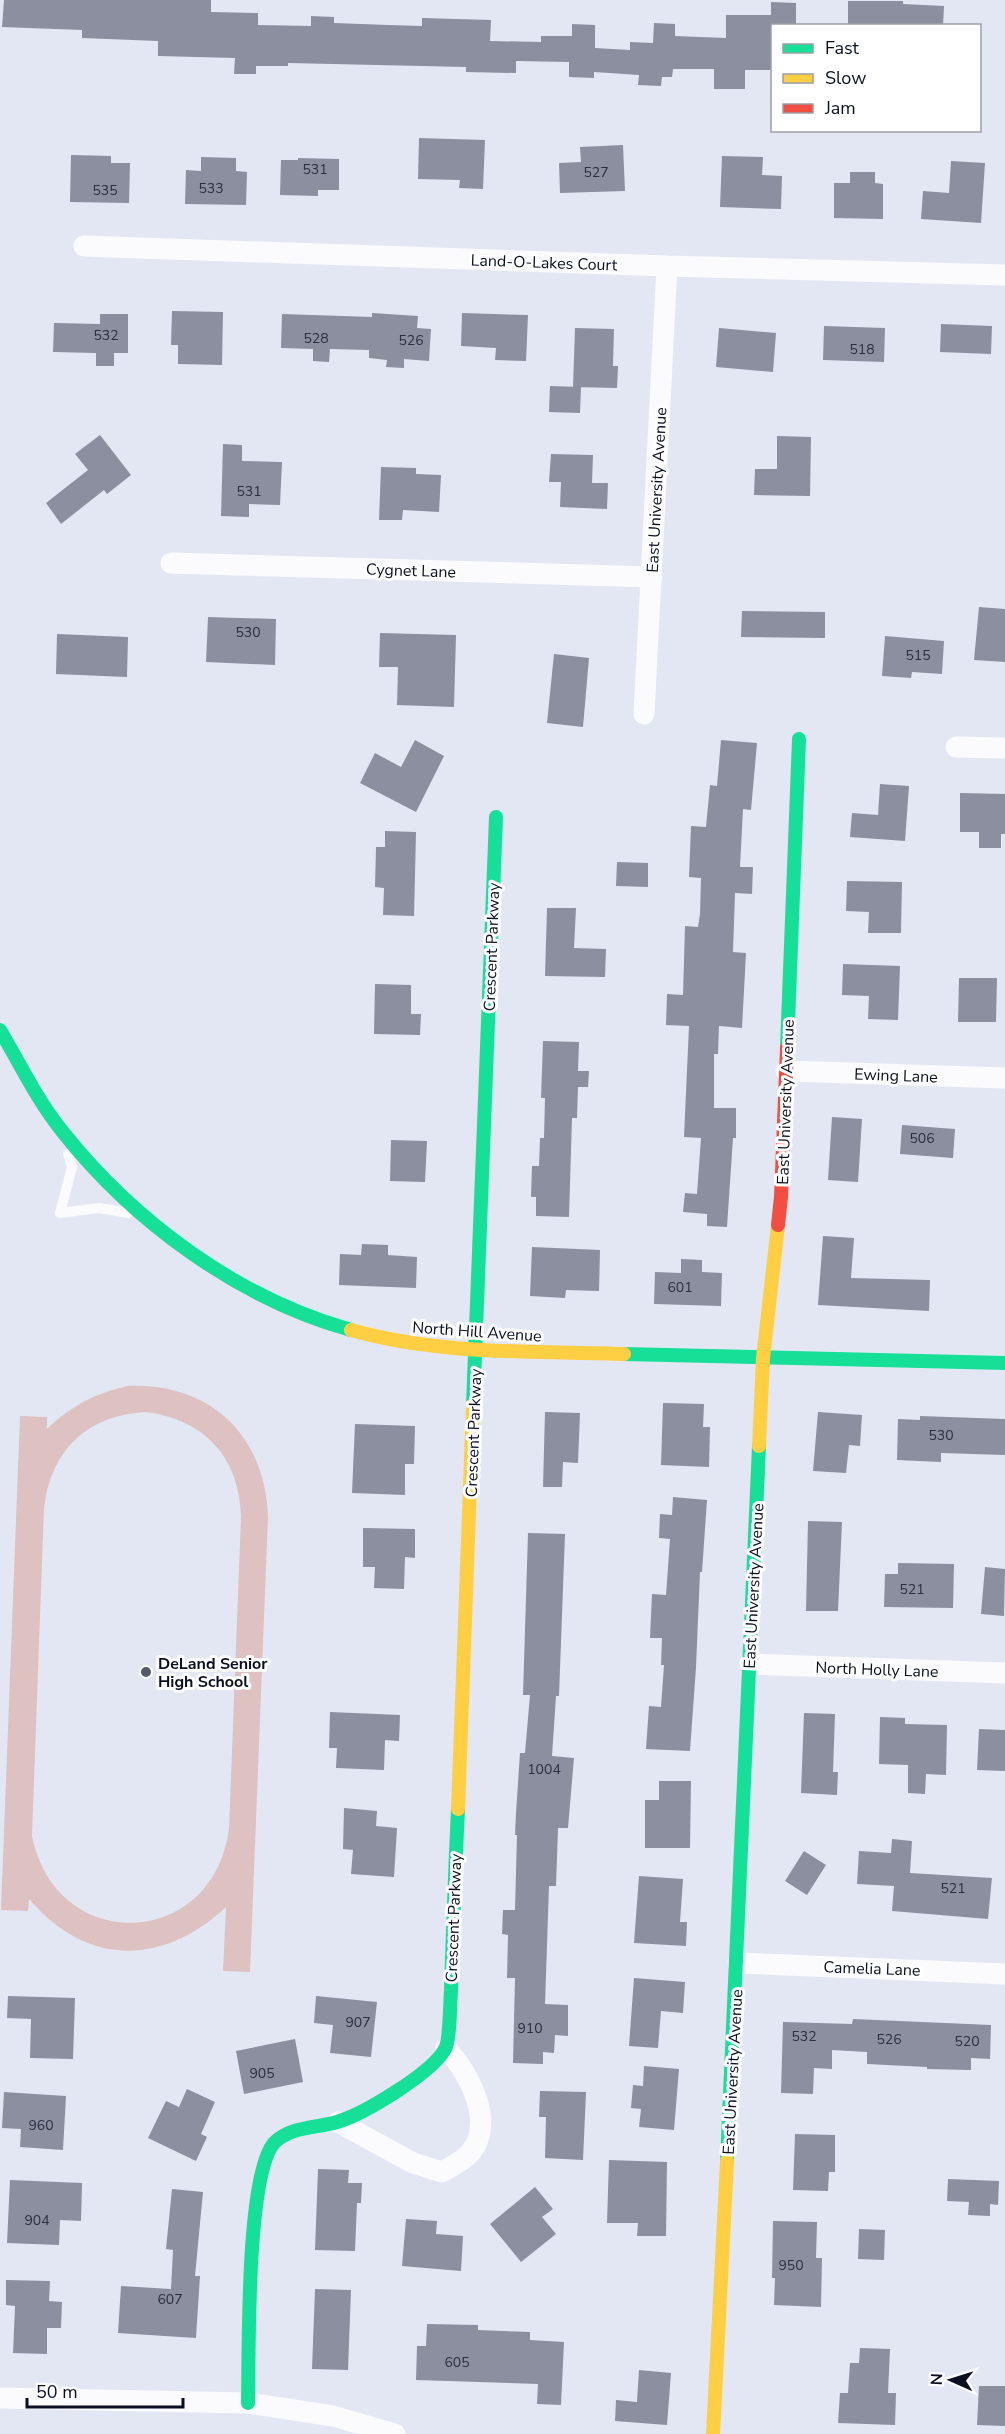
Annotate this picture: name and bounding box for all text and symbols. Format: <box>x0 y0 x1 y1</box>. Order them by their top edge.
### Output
legend <box>771 24 981 132</box>
text: Fast <box>825 36 860 60</box>
text: Slow <box>825 66 866 90</box>
text: Jam <box>824 96 856 120</box>
house number: 531 <box>302 160 328 179</box>
house number: 527 <box>583 163 609 182</box>
house number: 533 <box>198 179 224 198</box>
house number: 535 <box>92 181 118 200</box>
street label: Land-O-Lakes Court <box>470 249 618 277</box>
house number: 532 <box>93 326 119 345</box>
house number: 528 <box>303 329 329 348</box>
house number: 526 <box>398 331 424 350</box>
house number: 518 <box>849 340 875 359</box>
street label: East University Avenue <box>642 407 672 573</box>
house number: 531 <box>236 482 262 501</box>
street label: Cygnet Lane <box>366 558 456 584</box>
house number: 530 <box>235 623 261 642</box>
house number: 515 <box>905 646 931 665</box>
street label: Crescent Parkway <box>479 882 505 1012</box>
street label: East University Avenue <box>772 1019 800 1185</box>
street label: Ewing Lane <box>854 1064 938 1088</box>
house number: 506 <box>909 1129 935 1148</box>
house number: 601 <box>667 1278 693 1297</box>
street label: North Hill Avenue <box>412 1317 542 1347</box>
street label: Crescent Parkway <box>461 1368 487 1498</box>
house number: 530 <box>928 1426 954 1445</box>
street label: East University Avenue <box>739 1503 769 1669</box>
house number: 521 <box>899 1580 925 1599</box>
place label: DeLand Senior High School <box>158 1653 268 1693</box>
street label: North Holly Lane <box>815 1657 939 1683</box>
marker: DeLand Senior High School <box>139 1665 153 1679</box>
house number: 1004 <box>527 1760 561 1779</box>
street label: Crescent Parkway <box>441 1853 467 1983</box>
house number: 521 <box>940 1879 966 1898</box>
street label: Camelia Lane <box>823 1956 921 1982</box>
street label: East University Avenue <box>718 1989 748 2155</box>
house number: 907 <box>345 2013 371 2032</box>
house number: 910 <box>517 2019 543 2038</box>
house number: 532 <box>791 2027 817 2046</box>
house number: 526 <box>876 2030 902 2049</box>
house number: 520 <box>954 2032 980 2051</box>
house number: 905 <box>249 2064 275 2083</box>
house number: 960 <box>28 2116 54 2135</box>
house number: 904 <box>24 2211 50 2230</box>
house number: 950 <box>778 2256 804 2275</box>
house number: 607 <box>157 2290 183 2309</box>
north arrow <box>921 2350 981 2410</box>
house number: 605 <box>444 2353 470 2372</box>
scale bar <box>27 2371 183 2409</box>
text: N <box>926 2373 948 2386</box>
text: 50 m <box>36 2380 78 2404</box>

